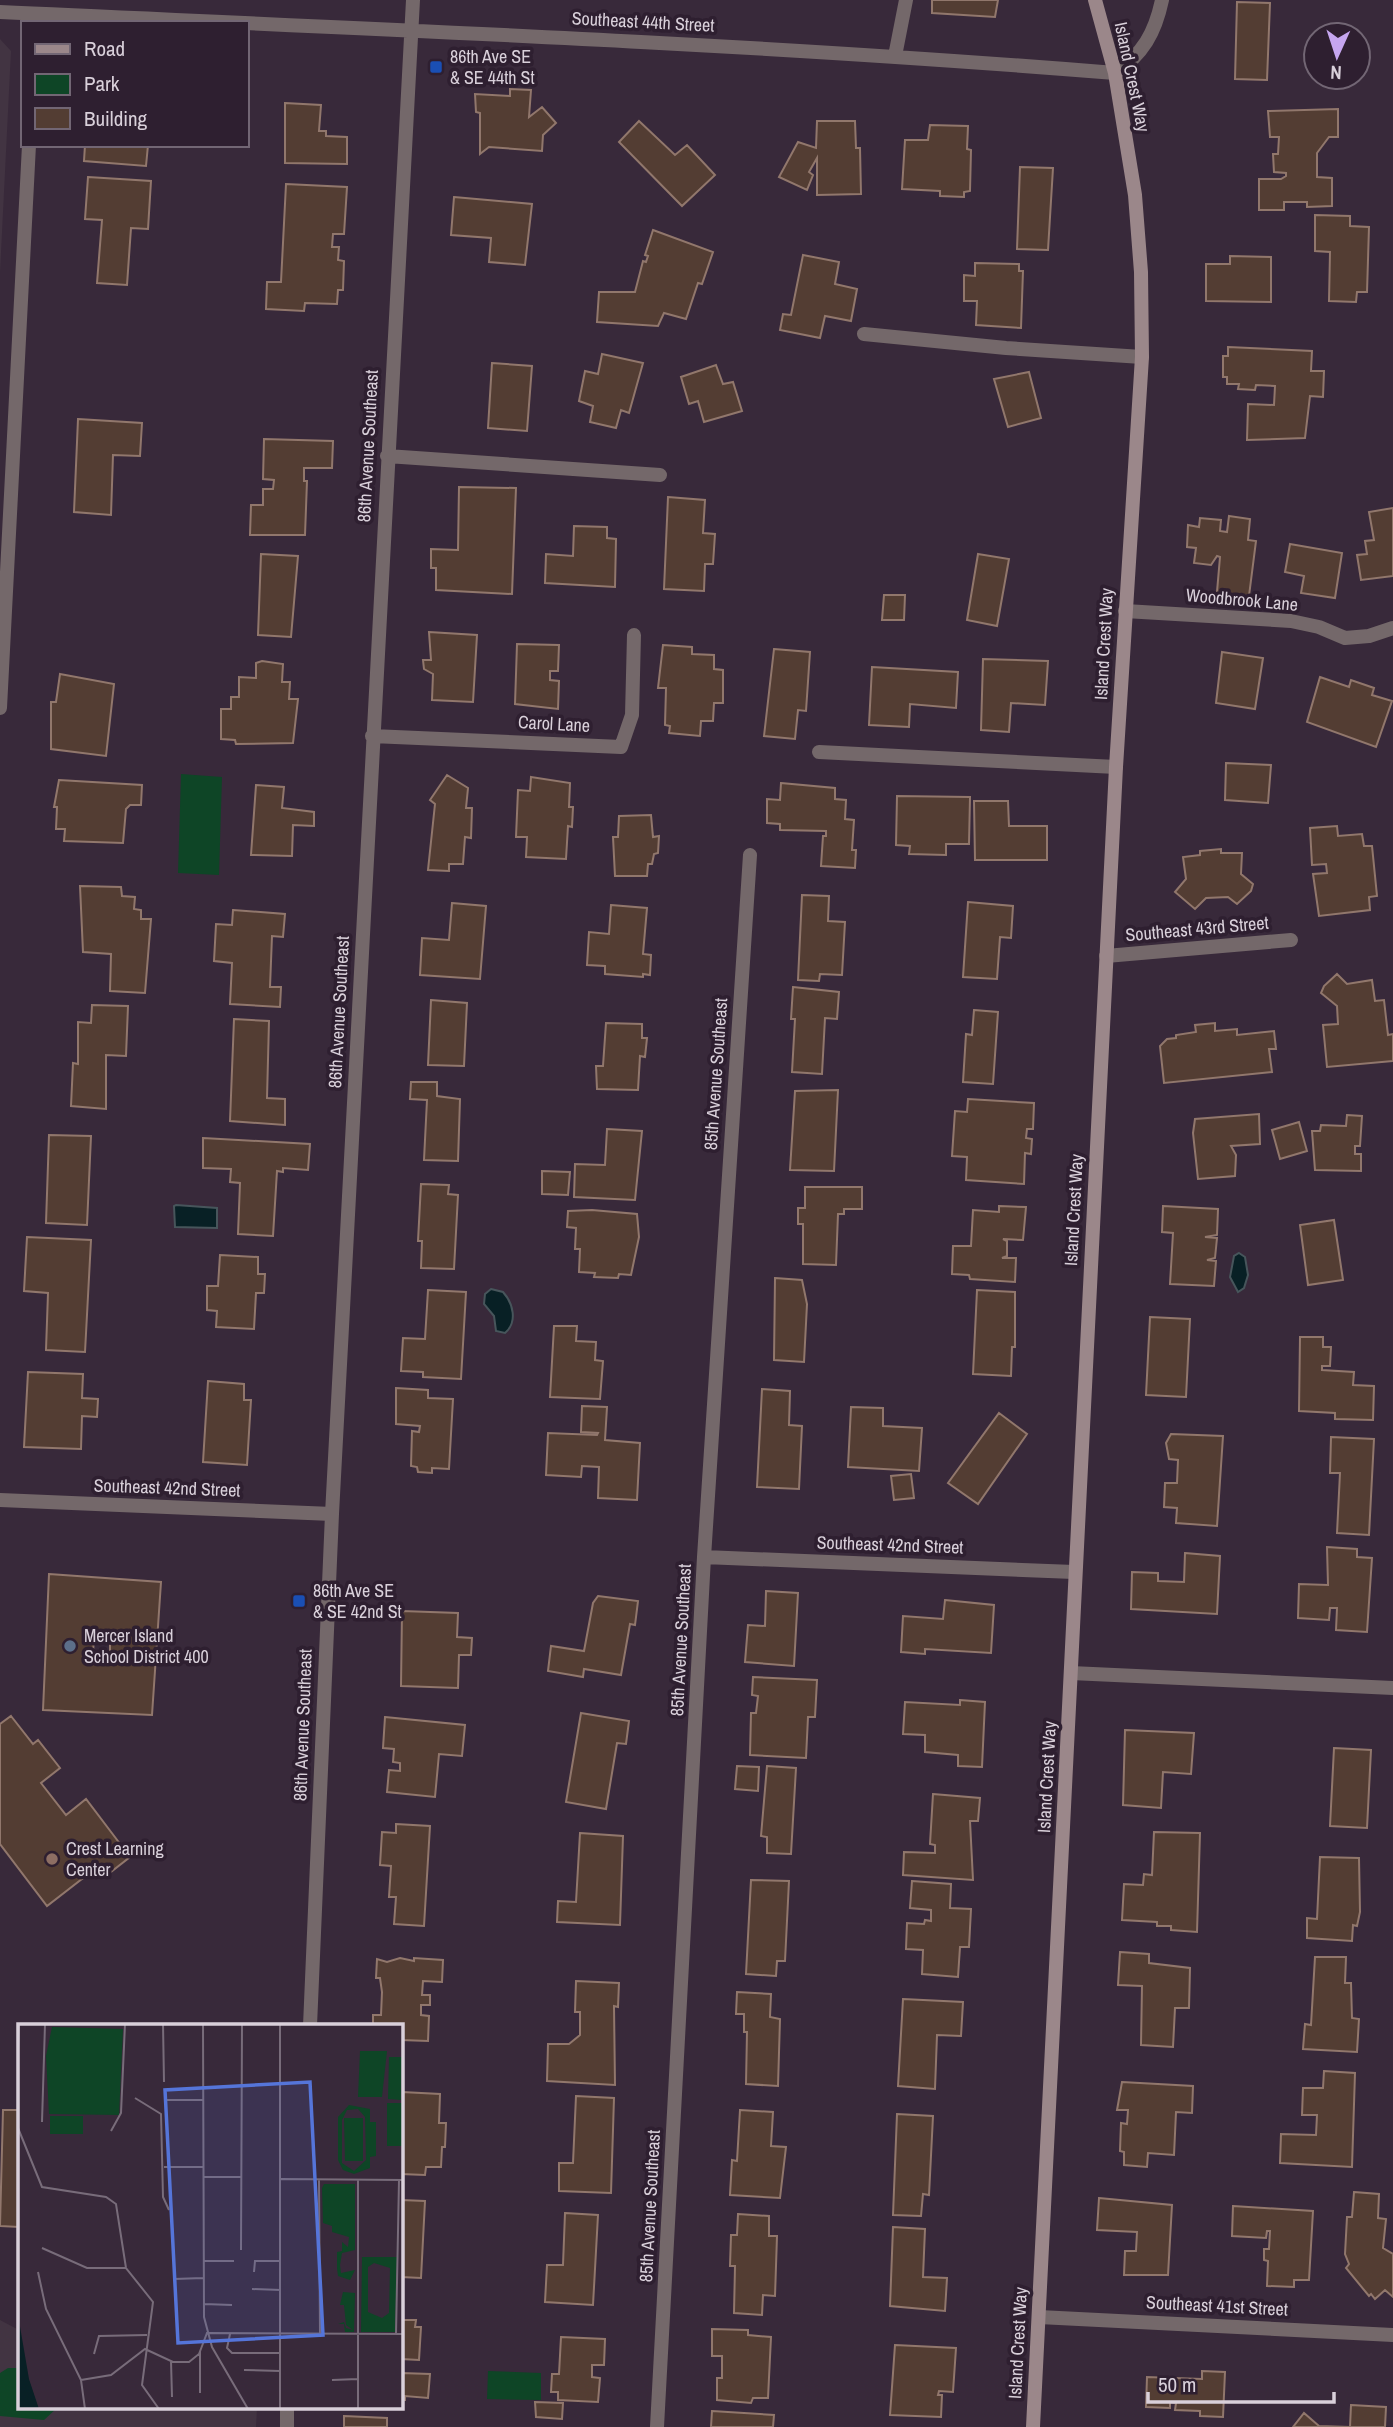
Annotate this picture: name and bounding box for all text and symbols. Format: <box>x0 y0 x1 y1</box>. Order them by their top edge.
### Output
street label: Southeast 44th Street <box>571 5 715 38</box>
street label: Island Crest Way <box>1109 20 1156 135</box>
legend <box>21 21 248 147</box>
north arrow <box>1302 21 1372 91</box>
text: Road <box>84 34 125 63</box>
place label: 86th Ave SE & SE 44th St <box>450 44 535 90</box>
marker: 86th Ave SE & SE 44th St <box>428 59 444 75</box>
text: N <box>1330 60 1342 86</box>
text: Park <box>84 69 120 98</box>
text: Building <box>84 104 148 133</box>
street label: 86th Avenue Southeast <box>351 369 384 523</box>
street label: Woodbrook Lane <box>1185 582 1299 617</box>
street label: Island Crest Way <box>1088 587 1119 700</box>
street label: Carol Lane <box>517 709 591 738</box>
street label: Southeast 43rd Street <box>1124 910 1270 947</box>
street label: 86th Avenue Southeast <box>322 935 355 1089</box>
street label: 85th Avenue Southeast <box>698 997 733 1151</box>
street label: Island Crest Way <box>1058 1153 1089 1266</box>
street label: Southeast 42nd Street <box>93 1472 241 1503</box>
street label: Southeast 42nd Street <box>816 1529 964 1560</box>
street label: 85th Avenue Southeast <box>664 1563 697 1717</box>
place label: 86th Ave SE & SE 42nd St <box>313 1578 402 1624</box>
marker: 86th Ave SE & SE 42nd St <box>291 1593 307 1609</box>
place label: Mercer Island School District 400 <box>84 1623 209 1669</box>
marker: Mercer Island School District 400 <box>62 1638 78 1654</box>
street label: 86th Avenue Southeast <box>287 1648 318 1802</box>
street label: Island Crest Way <box>1031 1720 1062 1833</box>
place label: Crest Learning Center <box>66 1836 164 1882</box>
marker: Crest Learning Center <box>44 1851 60 1867</box>
inset map <box>18 2024 402 2410</box>
street label: 85th Avenue Southeast <box>633 2129 666 2283</box>
street label: Island Crest Way <box>1002 2286 1033 2399</box>
street label: Southeast 41st Street <box>1145 2289 1289 2322</box>
scale bar <box>1148 2360 1334 2404</box>
text: 50 m <box>1158 2370 1196 2399</box>

